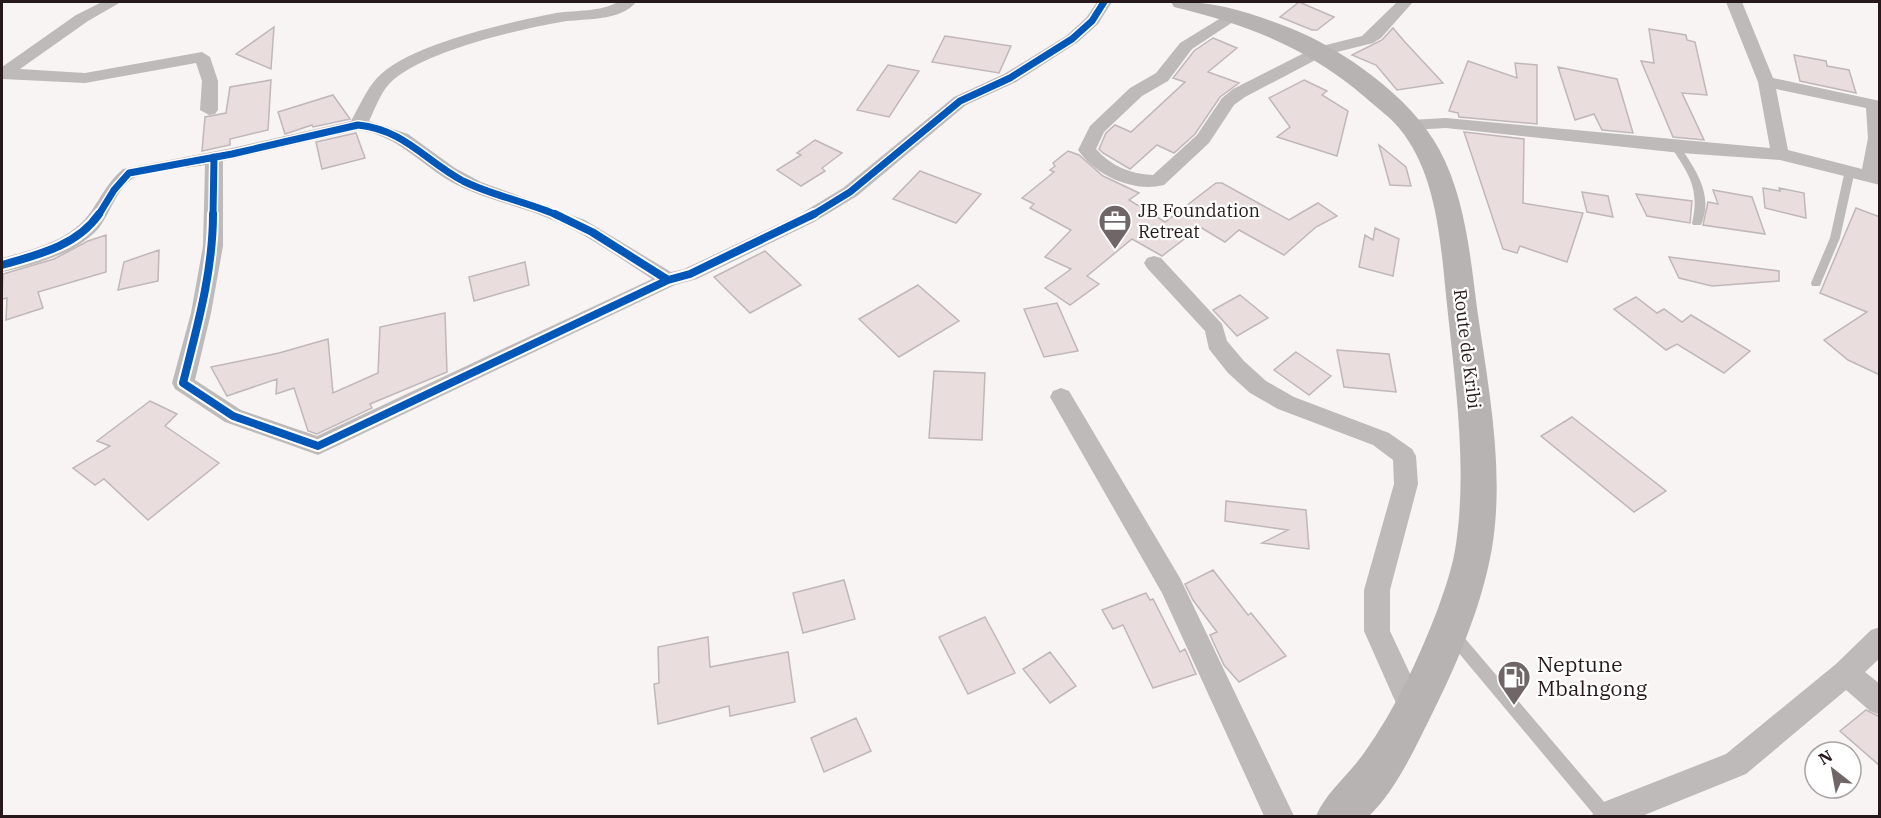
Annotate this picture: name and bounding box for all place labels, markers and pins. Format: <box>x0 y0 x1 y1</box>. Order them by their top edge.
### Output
place label: JB Foundation Retreat <box>1138 199 1260 243</box>
office icon: JB Foundation Retreat <box>1097 203 1133 250</box>
place label: Neptune Mbalngong <box>1537 650 1648 702</box>
fuel station icon: Neptune Mbalngong <box>1496 659 1532 706</box>

